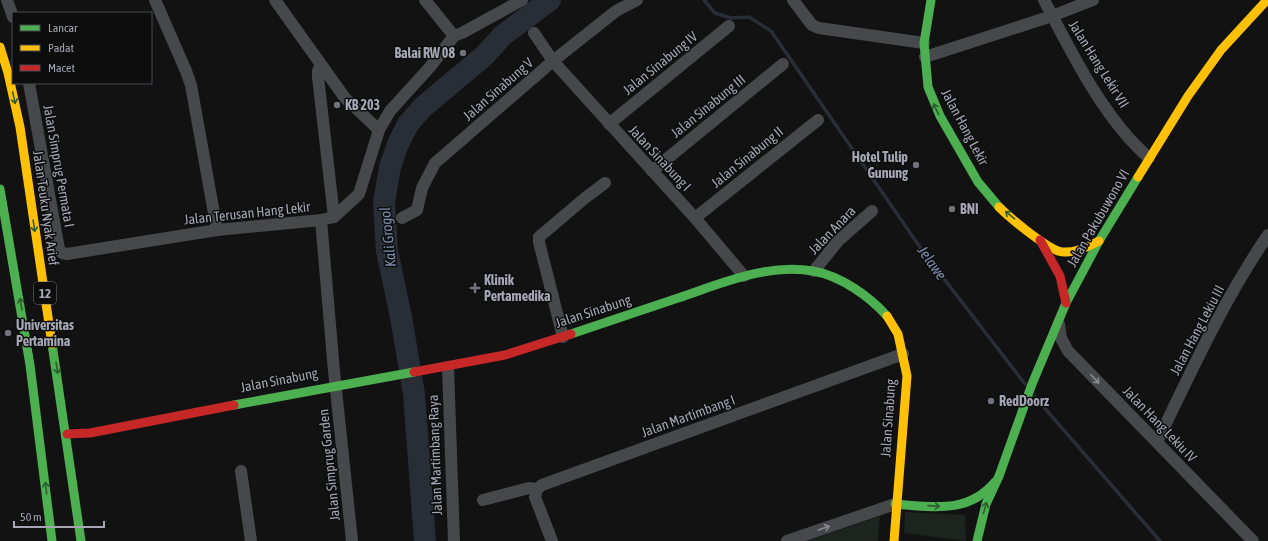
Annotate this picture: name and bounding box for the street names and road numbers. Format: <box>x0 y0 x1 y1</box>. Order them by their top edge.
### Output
street label: Jalan Hang Lekir VII <box>1066 17 1132 111</box>
street label: Jalan Sinabung IV <box>620 28 700 98</box>
street label: Jalan Sinabung V <box>460 54 536 124</box>
street label: Jalan Sinabung III <box>668 71 748 141</box>
street label: Jalan Hang Lekir <box>938 86 992 169</box>
street label: Jalan Simprug Permata I <box>40 103 78 229</box>
street label: Jalan Sinabung I <box>625 122 695 194</box>
street label: Jalan Sinabung II <box>708 123 786 191</box>
street label: Jalan Teuku Nyak Arief <box>30 149 62 267</box>
street label: Jalan Pakubuwono VI <box>1064 166 1132 270</box>
street label: Jalan Terusan Hang Lekir <box>183 198 312 228</box>
street label: Jalan Anara <box>805 203 859 257</box>
road number: 12 <box>34 282 56 304</box>
street label: Jalan Hang Lekiu III <box>1167 282 1227 378</box>
street label: Jalan Sinabung <box>553 291 633 331</box>
street label: Jalan Sinabung <box>239 365 319 395</box>
street label: Jalan Sinabung <box>877 378 899 458</box>
street label: Jalan Hang Lekiu IV <box>1120 383 1200 465</box>
street label: Jalan Martimbang I <box>639 392 737 440</box>
street label: Jalan Martimbang Raya <box>425 394 445 516</box>
street label: Jalan Simprug Garden <box>315 408 343 522</box>

